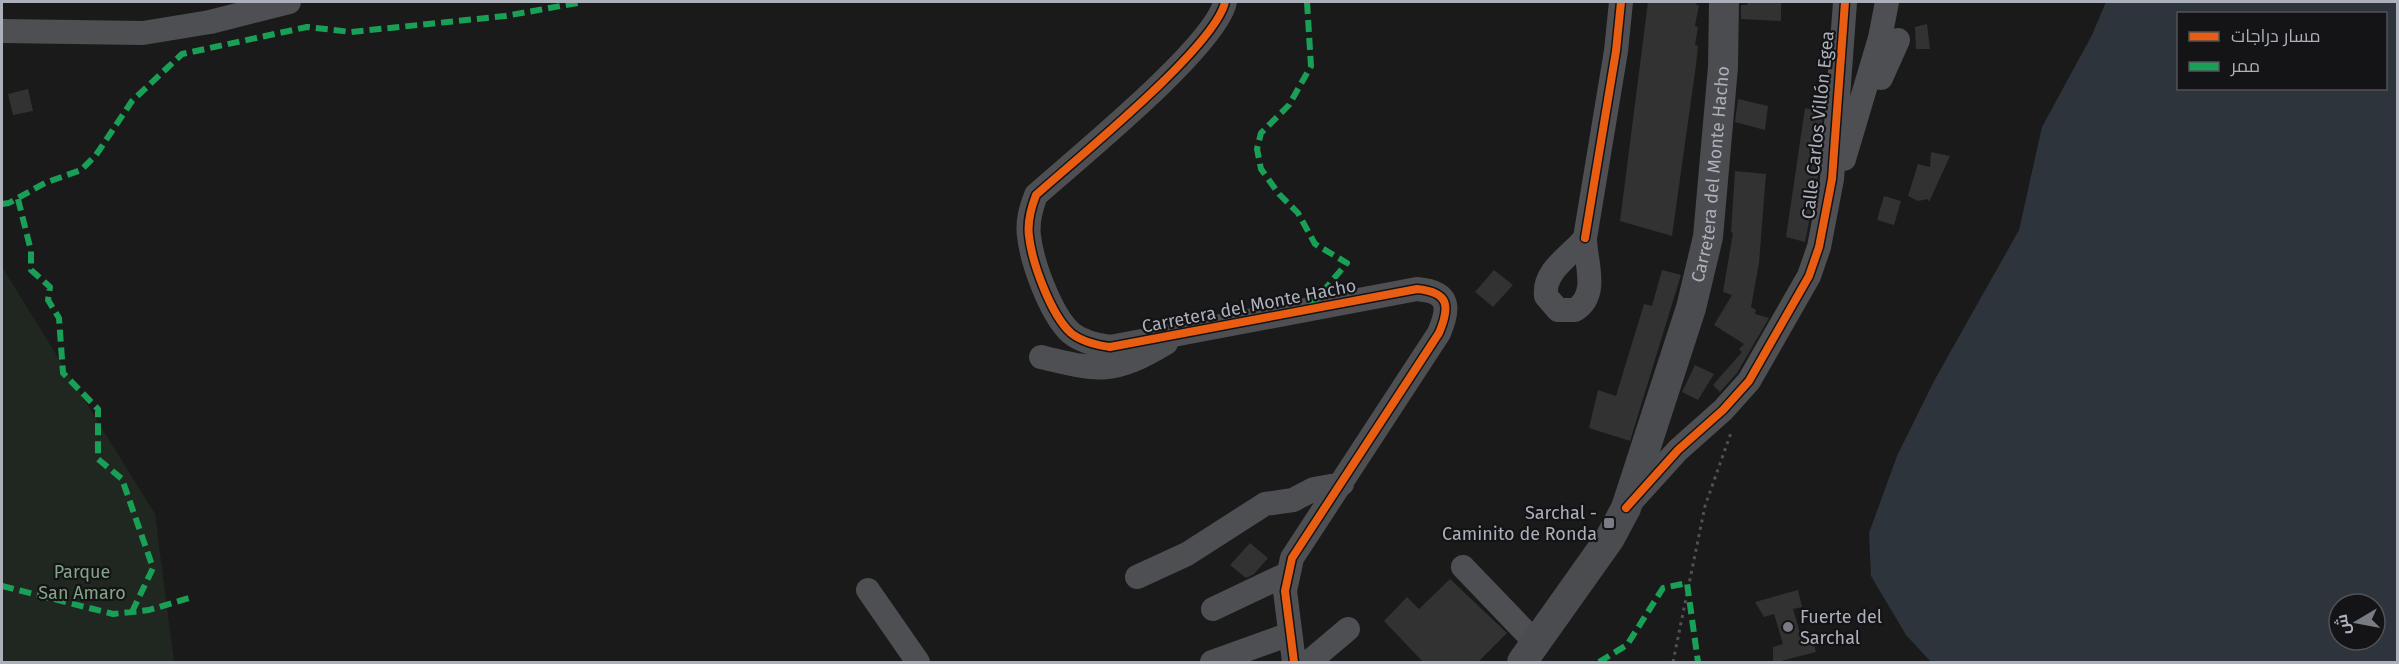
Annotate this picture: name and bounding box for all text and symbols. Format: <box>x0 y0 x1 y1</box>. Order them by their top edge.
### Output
legend <box>2177 12 2387 90</box>
text: مسار دراجات <box>2231 25 2321 47</box>
street label: Calle Carlos Villón Egea <box>1797 30 1839 220</box>
text: ممر <box>2230 55 2260 77</box>
street label: Carretera del Monte Hacho <box>1686 65 1734 285</box>
street label: Carretera del Monte Hacho <box>1140 274 1358 338</box>
place label: Sarchal - Caminito de Ronda <box>1442 502 1597 545</box>
marker: Sarchal - Caminito de Ronda <box>1602 516 1616 530</box>
park label: Parque San Amaro <box>38 561 126 604</box>
north arrow <box>2327 592 2387 652</box>
place label: Fuerte del Sarchal <box>1800 606 1882 649</box>
text: ش <box>2332 613 2354 636</box>
marker: Fuerte del Sarchal <box>1781 620 1795 634</box>

